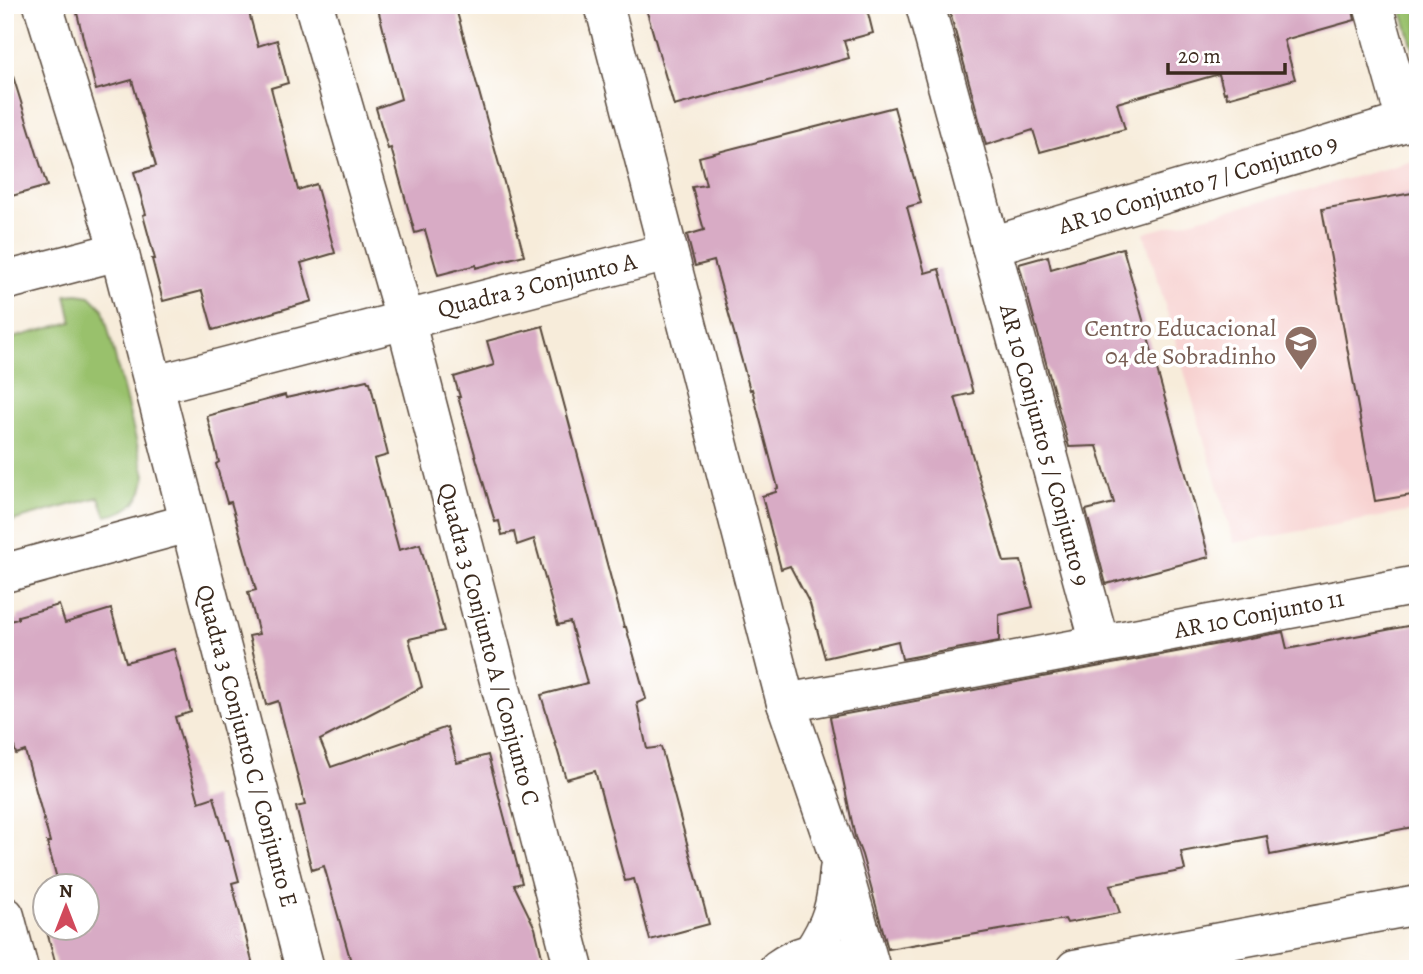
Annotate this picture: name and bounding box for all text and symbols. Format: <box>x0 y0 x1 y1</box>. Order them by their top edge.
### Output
scale bar <box>1168 32 1285 76</box>
text: 20 m <box>1178 42 1221 70</box>
street label: AR 10 Conjunto 7 / Conjunto 9 <box>1054 126 1342 242</box>
street label: Quadra 3 Conjunto A <box>434 245 641 325</box>
street label: AR 10 Conjunto 5 / Conjunto 9 <box>992 300 1098 590</box>
place label: Centro Educacional 04 de Sobradinho <box>1084 312 1276 372</box>
school or university icon: Centro Educacional 04 de Sobradinho <box>1282 323 1320 372</box>
street label: Quadra 3 Conjunto A / Conjunto C <box>430 479 548 809</box>
street label: Quadra 3 Conjunto C / Conjunto E <box>188 581 306 911</box>
street label: AR 10 Conjunto 11 <box>1171 582 1346 646</box>
north arrow <box>32 872 102 942</box>
text: N <box>59 878 73 904</box>

